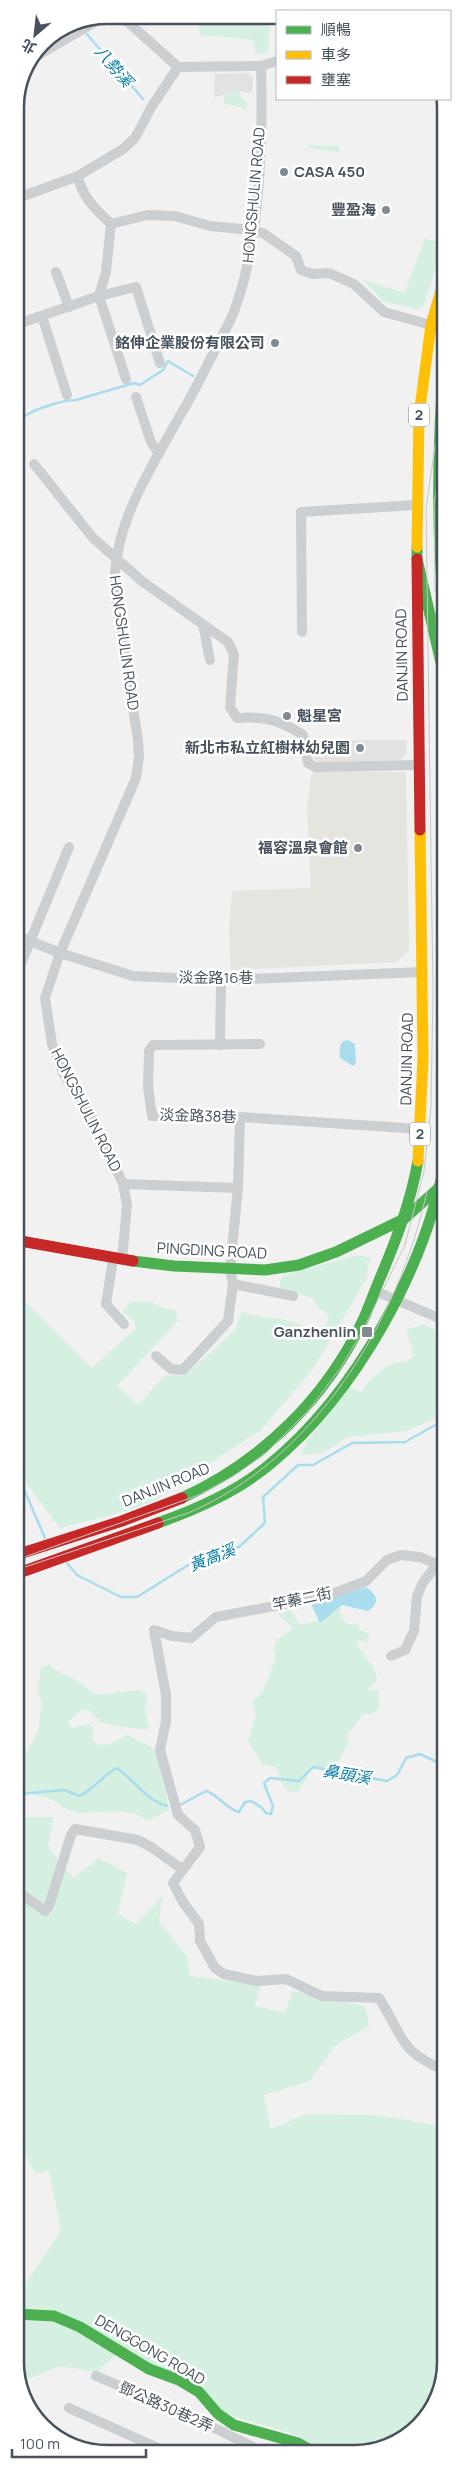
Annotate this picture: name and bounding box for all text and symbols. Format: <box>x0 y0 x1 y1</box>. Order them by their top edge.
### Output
north arrow <box>10 10 60 60</box>
legend <box>276 10 451 100</box>
text: 順暢 <box>321 19 351 40</box>
text: 北 <box>18 35 39 59</box>
water label: 八勢溪 <box>90 41 139 93</box>
text: 車多 <box>321 44 351 65</box>
text: 壅塞 <box>321 69 351 90</box>
street label: HONGSHULIN ROAD <box>237 126 270 264</box>
place label: CASA 450 <box>294 161 365 182</box>
marker: CASA 450 <box>278 166 290 178</box>
place label: 豐盈海 <box>331 199 376 220</box>
marker: 豐盈海 <box>380 204 392 216</box>
place label: 銘伸企業股份有限公司 <box>115 332 265 353</box>
marker: 銘伸企業股份有限公司 <box>269 337 281 349</box>
road number: 2 <box>409 404 429 426</box>
street label: HONGSHULIN ROAD <box>105 574 144 712</box>
street label: DANJIN ROAD <box>390 608 413 702</box>
place label: 魁星宮 <box>297 705 342 726</box>
marker: 魁星宮 <box>281 710 293 722</box>
place label: 新北市私立紅樹林幼兒園 <box>185 737 350 758</box>
marker: 新北市私立紅樹林幼兒園 <box>354 742 366 754</box>
place label: 福容溫泉會館 <box>258 837 348 858</box>
marker: 福容溫泉會館 <box>352 842 364 854</box>
street label: 淡金路16巷 <box>178 967 254 988</box>
street label: DANJIN ROAD <box>395 1012 418 1106</box>
street label: HONGSHULIN ROAD <box>46 1044 127 1175</box>
street label: 淡金路38巷 <box>159 1104 237 1127</box>
road number: 2 <box>410 1122 430 1146</box>
street label: PINGDING ROAD <box>156 1237 268 1264</box>
place label: Ganzhenlin <box>274 1321 356 1342</box>
marker: Ganzhenlin <box>360 1325 374 1339</box>
street label: DANJIN ROAD <box>119 1457 213 1512</box>
water label: 黃高溪 <box>186 1537 240 1576</box>
street label: 竿蓁二街 <box>270 1582 333 1615</box>
water label: 鼻頭溪 <box>321 1759 375 1789</box>
street label: DENGGONG ROAD <box>91 2309 209 2390</box>
street label: 鄧公路30巷2弄 <box>116 2376 217 2437</box>
scale bar <box>12 2426 146 2458</box>
text: 100 m <box>20 2433 60 2454</box>

